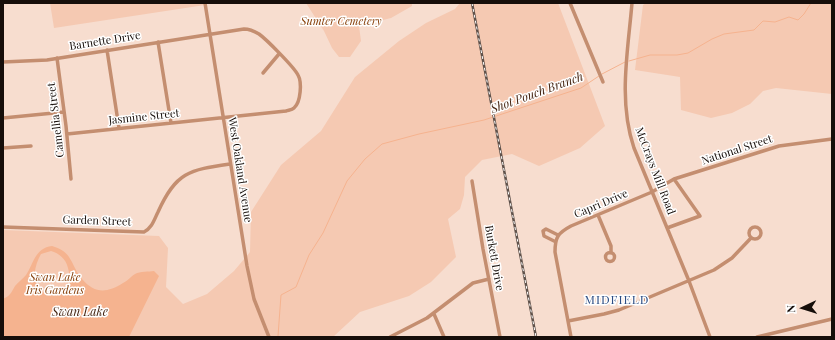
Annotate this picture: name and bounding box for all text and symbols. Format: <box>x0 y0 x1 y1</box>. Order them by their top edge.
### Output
park label: Sumter Cemetery <box>300 15 382 29</box>
street label: Barnette Drive <box>68 29 142 53</box>
water label: Shot Pouch Branch <box>489 70 585 116</box>
street label: Camellia Street <box>45 82 67 158</box>
street label: Jasmine Street <box>108 107 180 127</box>
street label: West Oakland Avenue <box>225 116 255 224</box>
street label: McCrays Mill Road <box>632 125 678 217</box>
street label: National Street <box>700 132 774 168</box>
street label: Capri Drive <box>572 187 630 221</box>
street label: Garden Street <box>62 213 132 229</box>
street label: Burkett Drive <box>482 224 506 292</box>
park label: Swan Lake Iris Gardens <box>26 271 84 297</box>
north arrow <box>783 288 823 328</box>
district label: MIDFIELD <box>584 293 650 307</box>
text: N <box>783 304 798 313</box>
water label: Swan Lake <box>52 305 108 319</box>

